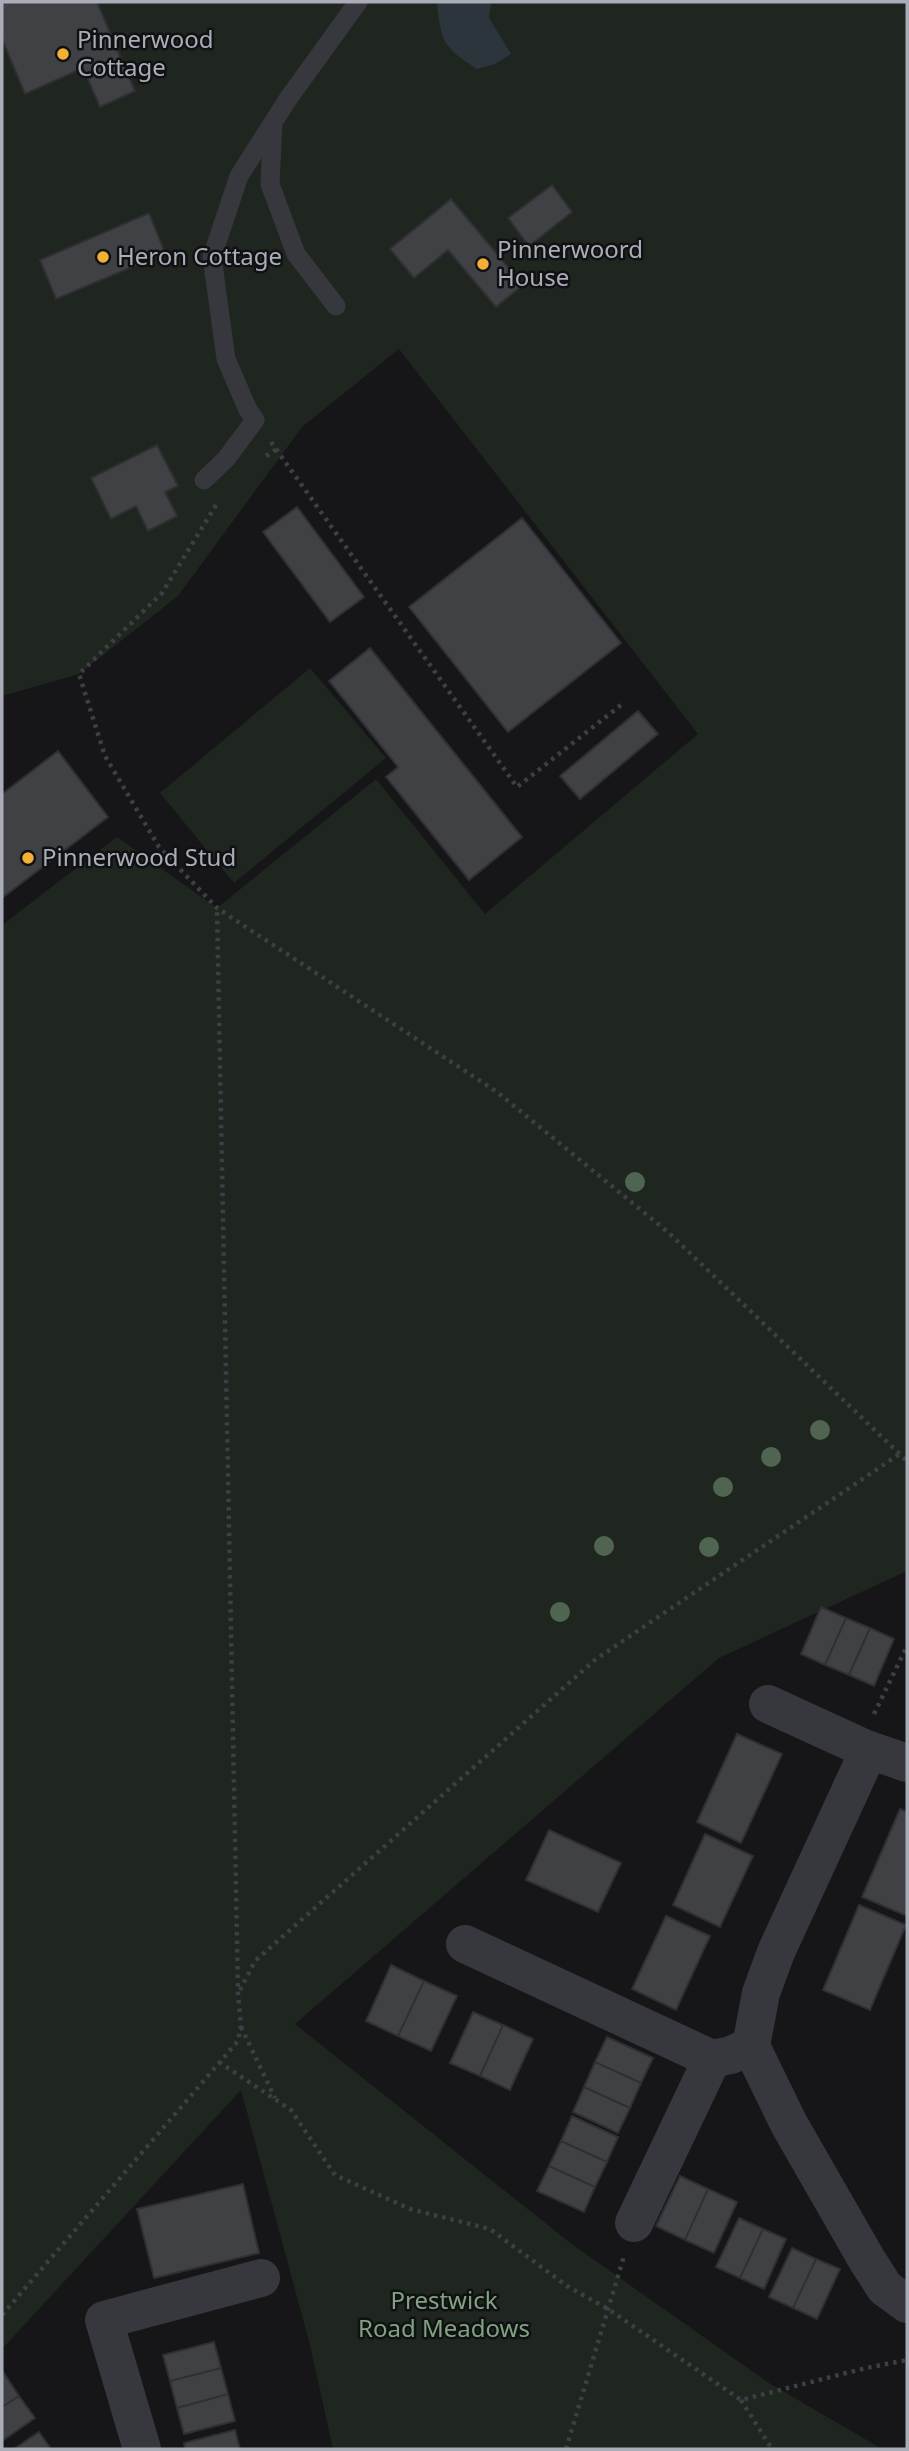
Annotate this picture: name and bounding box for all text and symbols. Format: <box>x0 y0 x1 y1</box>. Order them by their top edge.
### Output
place label: Pinnerwood Cottage <box>77 22 214 83</box>
marker: Pinnerwood Cottage <box>55 46 71 62</box>
place label: Pinnerwoord House <box>497 232 643 293</box>
place label: Heron Cottage <box>117 239 282 272</box>
marker: Heron Cottage <box>95 249 111 265</box>
marker: Pinnerwoord House <box>475 256 491 272</box>
place label: Pinnerwood Stud <box>42 840 236 873</box>
marker: Pinnerwood Stud <box>20 850 36 866</box>
park label: Prestwick Road Meadows <box>358 2283 530 2344</box>

